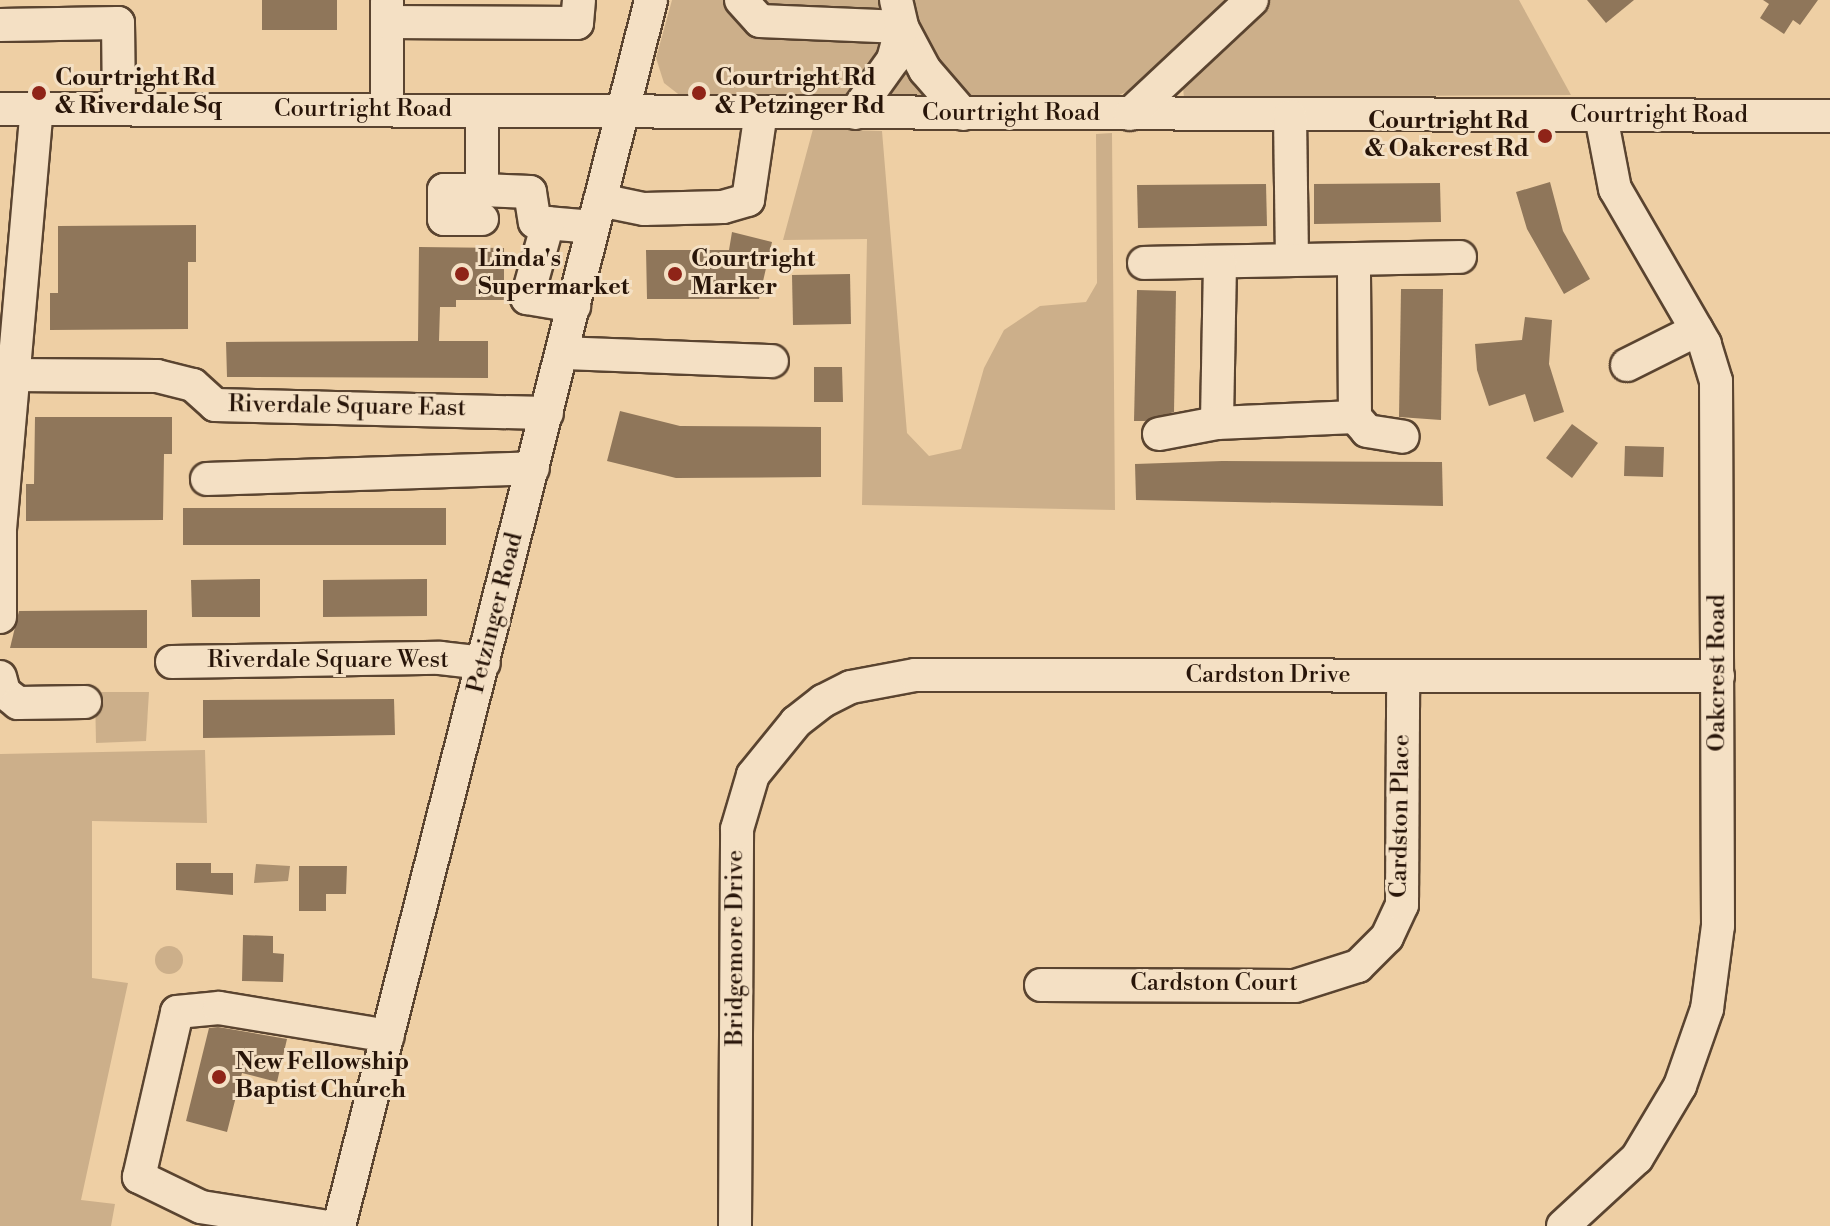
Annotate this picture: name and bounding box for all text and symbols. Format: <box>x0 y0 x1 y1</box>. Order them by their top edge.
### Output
place label: Courtright Rd & Riverdale Sq <box>55 65 222 121</box>
place label: Courtright Rd & Petzinger Rd <box>715 65 885 121</box>
marker: Courtright Rd & Riverdale Sq <box>30 84 48 102</box>
marker: Courtright Rd & Petzinger Rd <box>690 84 708 102</box>
street label: Courtright Road <box>274 96 452 124</box>
street label: Courtright Road <box>922 100 1100 128</box>
street label: Courtright Road <box>1570 102 1748 130</box>
place label: Courtright Rd & Oakcrest Rd <box>1365 108 1529 164</box>
marker: Courtright Rd & Oakcrest Rd <box>1536 127 1554 145</box>
place label: Linda's Supermarket <box>478 246 629 302</box>
place label: Courtright Marker <box>691 246 815 302</box>
marker: Linda's Supermarket <box>453 265 471 283</box>
marker: Courtright Marker <box>666 265 684 283</box>
street label: Riverdale Square East <box>228 391 466 423</box>
street label: Petzinger Road <box>462 530 530 696</box>
street label: Oakcrest Road <box>1704 594 1732 752</box>
street label: Riverdale Square West <box>207 647 449 675</box>
street label: Cardston Drive <box>1185 662 1351 690</box>
street label: Cardston Place <box>1385 734 1417 898</box>
street label: Bridgemore Drive <box>722 850 750 1046</box>
street label: Cardston Court <box>1130 970 1298 998</box>
place label: New Fellowship Baptist Church <box>235 1049 409 1105</box>
marker: New Fellowship Baptist Church <box>210 1068 228 1086</box>

